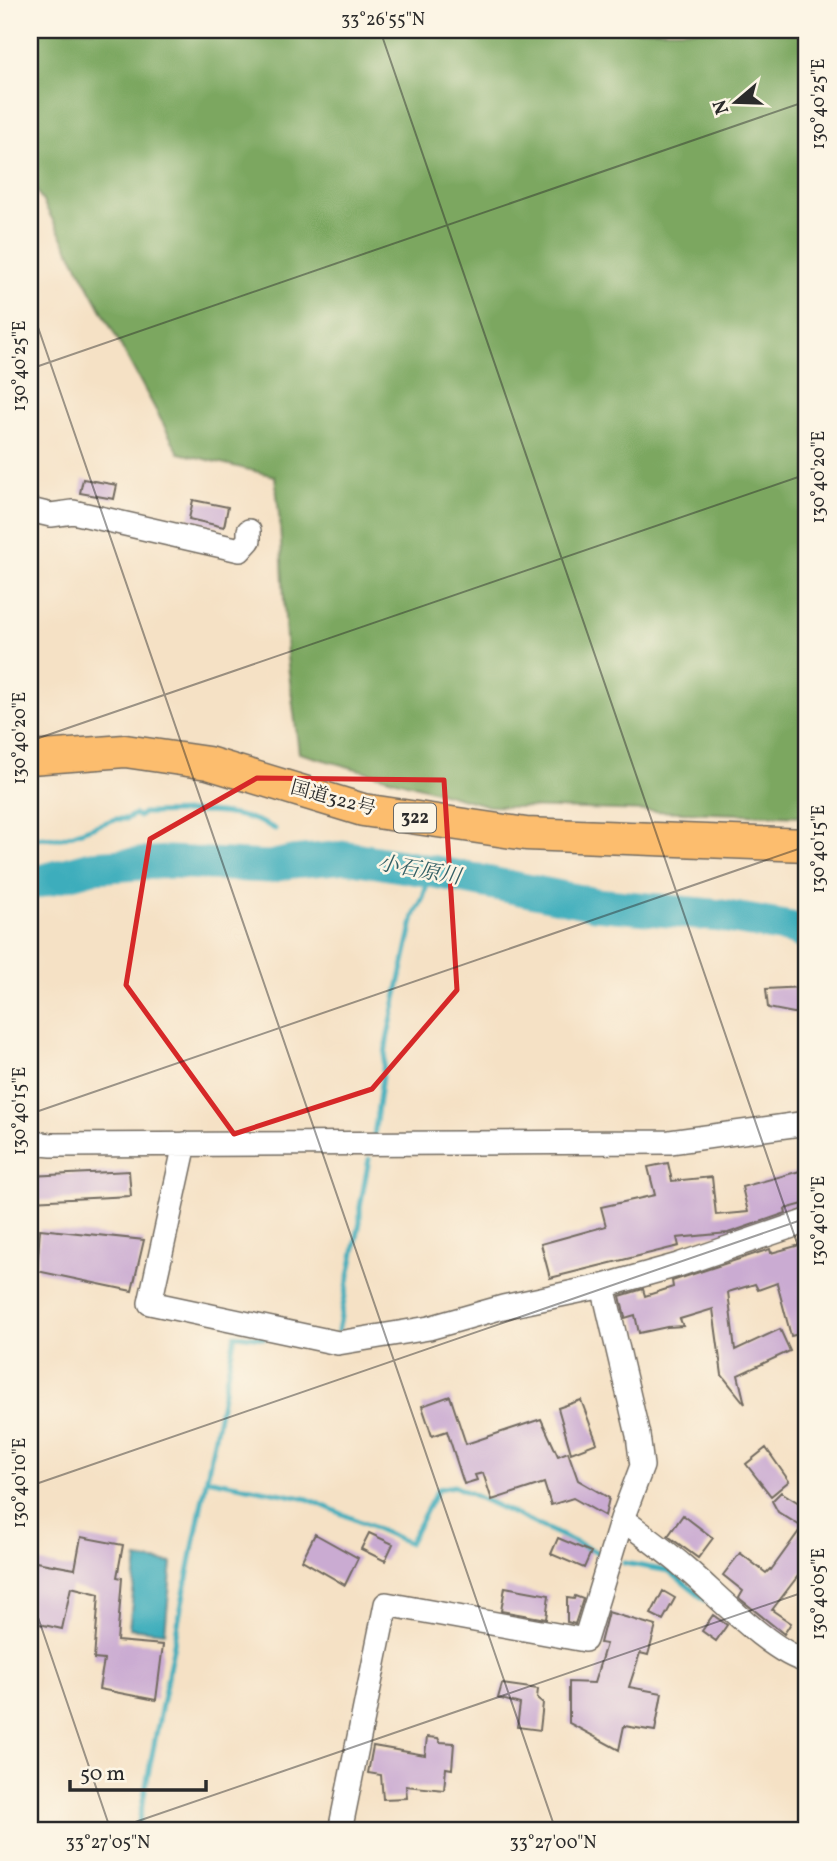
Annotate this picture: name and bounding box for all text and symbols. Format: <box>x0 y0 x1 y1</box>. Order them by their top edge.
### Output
text: 33°26'55"N <box>341 8 425 33</box>
text: 130°40'25"E <box>807 58 832 150</box>
north arrow <box>700 66 770 136</box>
text: N <box>707 96 736 118</box>
text: 130°40'25"E <box>8 320 33 412</box>
text: 130°40'20"E <box>807 430 832 523</box>
text: 130°40'20"E <box>8 691 33 784</box>
street label: 国道322号 <box>288 775 378 823</box>
road number: 322 <box>394 804 436 832</box>
text: 130°40'15"E <box>807 804 832 893</box>
water label: 小石原川 <box>375 849 465 893</box>
text: 130°40'15"E <box>8 1066 33 1155</box>
text: 130°40'10"E <box>807 1176 832 1266</box>
text: 130°40'10"E <box>8 1438 33 1528</box>
text: 130°40'05"E <box>807 1548 832 1640</box>
scale bar <box>70 1749 206 1793</box>
text: 50 m <box>80 1760 125 1789</box>
text: 33°27'05"N <box>66 1831 150 1856</box>
text: 33°27'00"N <box>509 1831 597 1856</box>

